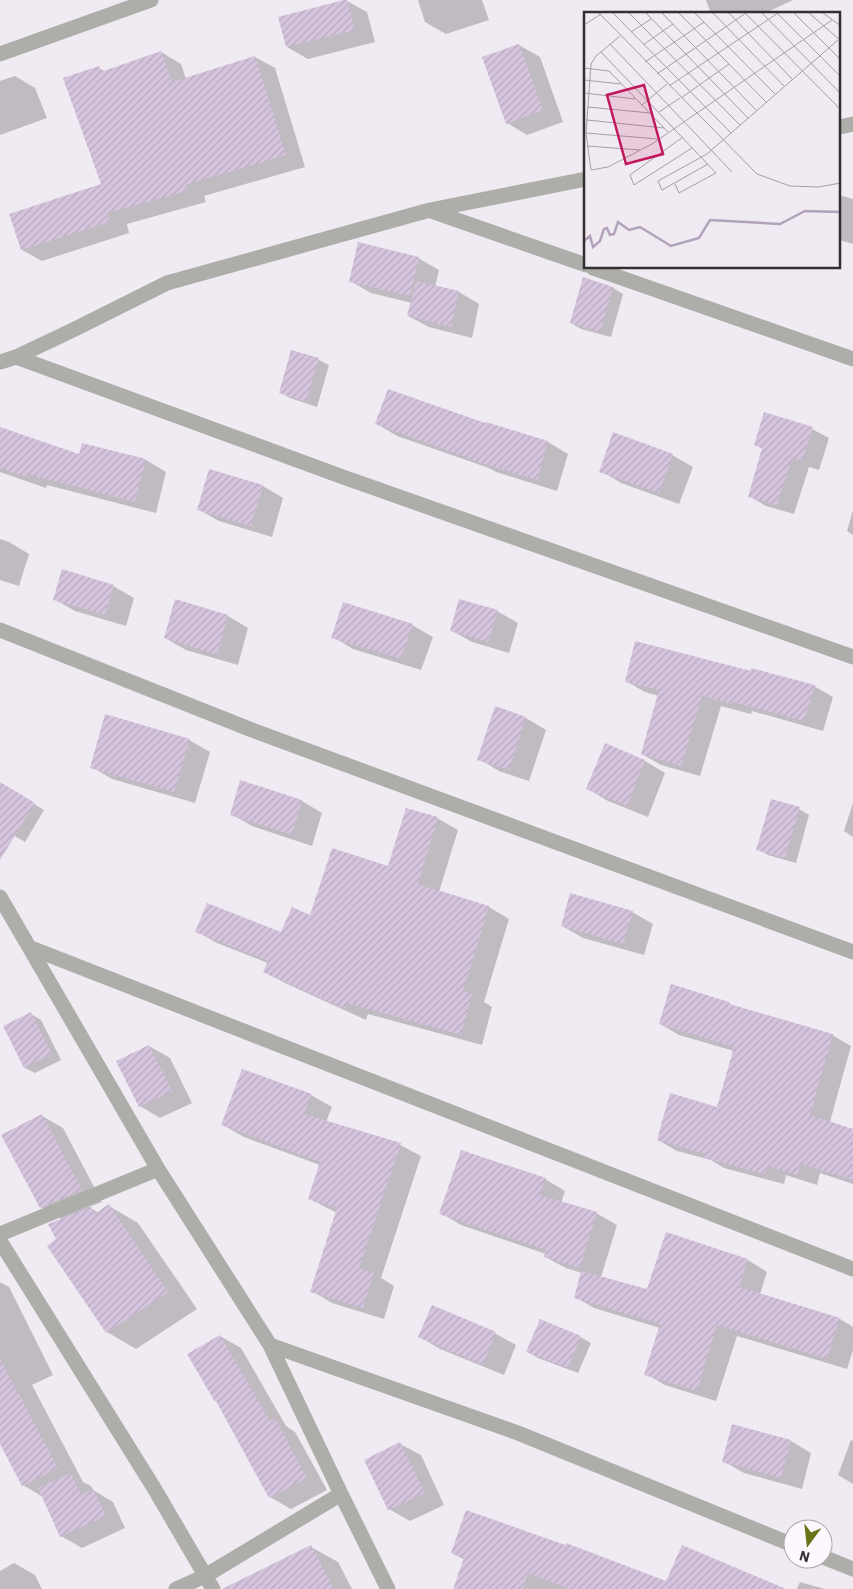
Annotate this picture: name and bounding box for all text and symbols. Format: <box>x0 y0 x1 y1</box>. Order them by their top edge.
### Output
inset map <box>584 12 840 269</box>
north arrow <box>783 1519 833 1569</box>
text: N <box>797 1547 812 1567</box>

